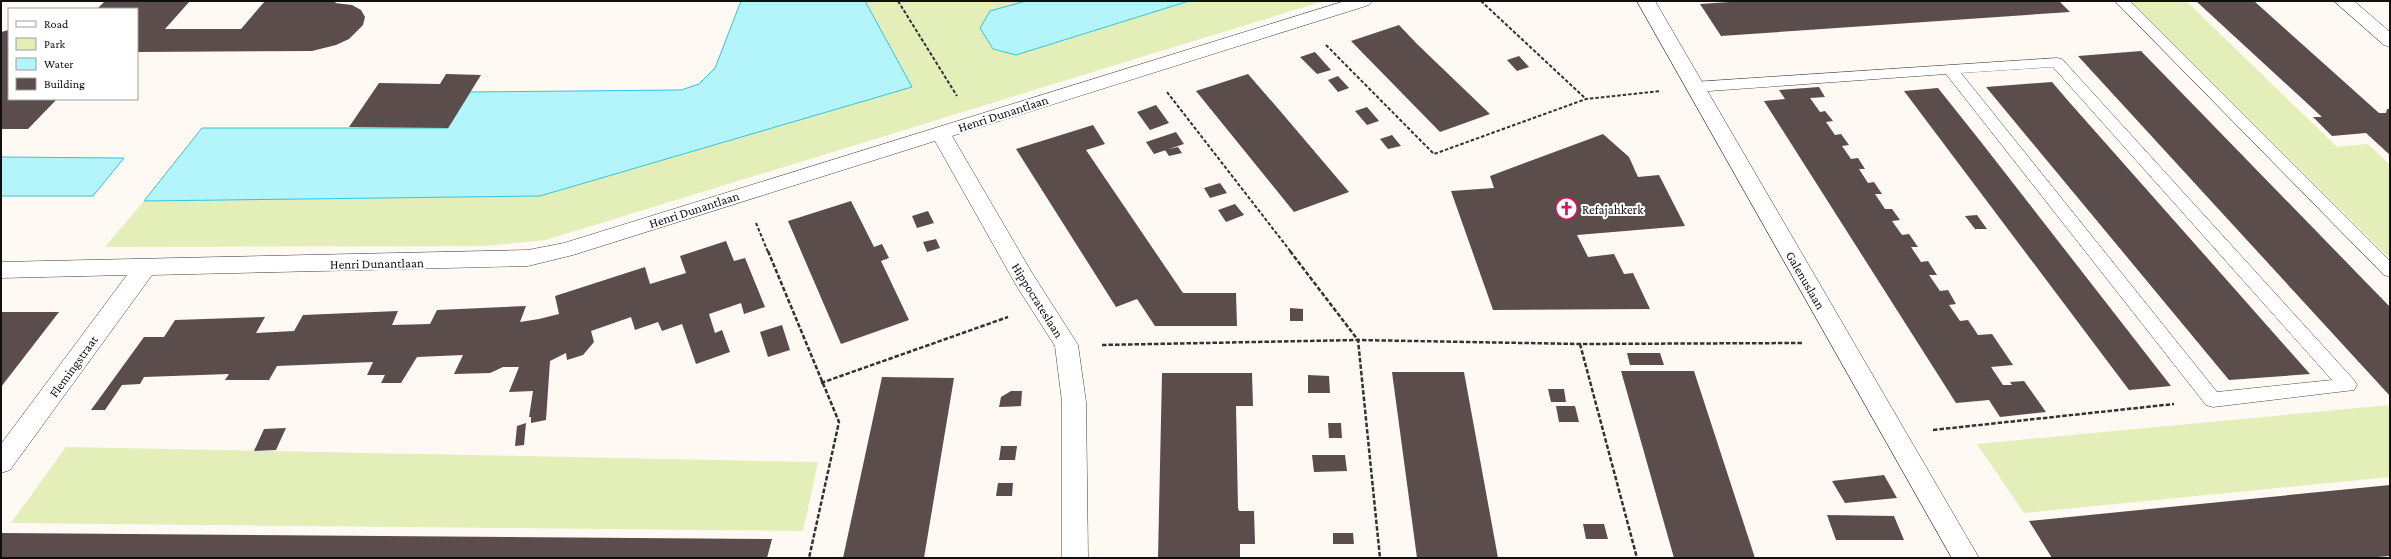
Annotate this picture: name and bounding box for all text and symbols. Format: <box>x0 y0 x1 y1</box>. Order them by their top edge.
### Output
legend <box>8 8 138 100</box>
text: Road <box>44 17 69 31</box>
text: Park <box>44 37 66 51</box>
text: Water <box>44 57 74 71</box>
text: Building <box>44 77 85 91</box>
street label: Henri Dunantlaan <box>956 92 1050 135</box>
street label: Henri Dunantlaan <box>647 188 741 231</box>
church icon: Refajahkerk <box>1554 196 1580 222</box>
place label: Refajahkerk <box>1582 202 1644 218</box>
street label: Galenuslaan <box>1783 248 1828 312</box>
street label: Henri Dunantlaan <box>330 255 424 272</box>
street label: Hippocrateslaan <box>1009 260 1067 340</box>
street label: Flemingstraat <box>46 332 101 400</box>

